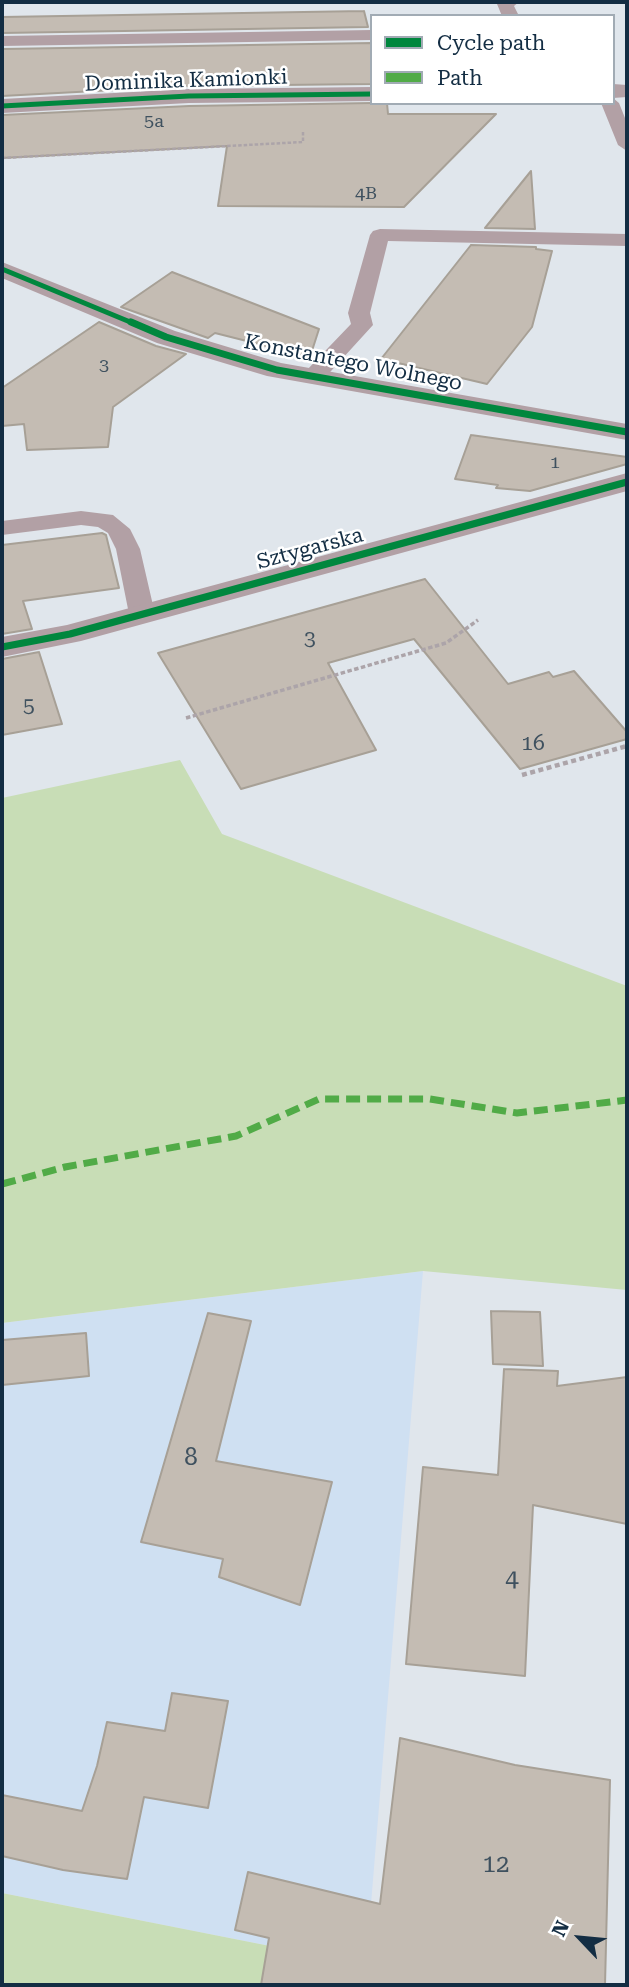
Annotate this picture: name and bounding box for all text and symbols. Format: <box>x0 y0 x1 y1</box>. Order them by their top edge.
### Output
legend <box>370 14 615 105</box>
text: Cycle path <box>437 31 545 55</box>
street label: Dominika Kamionki <box>84 65 288 97</box>
text: Path <box>437 66 483 90</box>
house number: 5a <box>144 111 164 133</box>
house number: 4B <box>355 183 377 205</box>
street label: Konstantego Wolnego <box>242 329 464 397</box>
house number: 3 <box>99 355 109 377</box>
house number: 1 <box>550 452 560 474</box>
street label: Sztygarska <box>254 523 366 575</box>
house number: 3 <box>304 626 316 652</box>
house number: 5 <box>23 693 35 719</box>
house number: 16 <box>521 731 545 757</box>
house number: 8 <box>184 1444 198 1472</box>
house number: 4 <box>505 1566 519 1594</box>
house number: 12 <box>483 1851 509 1879</box>
north arrow <box>545 1903 615 1973</box>
text: N <box>547 1917 574 1940</box>

